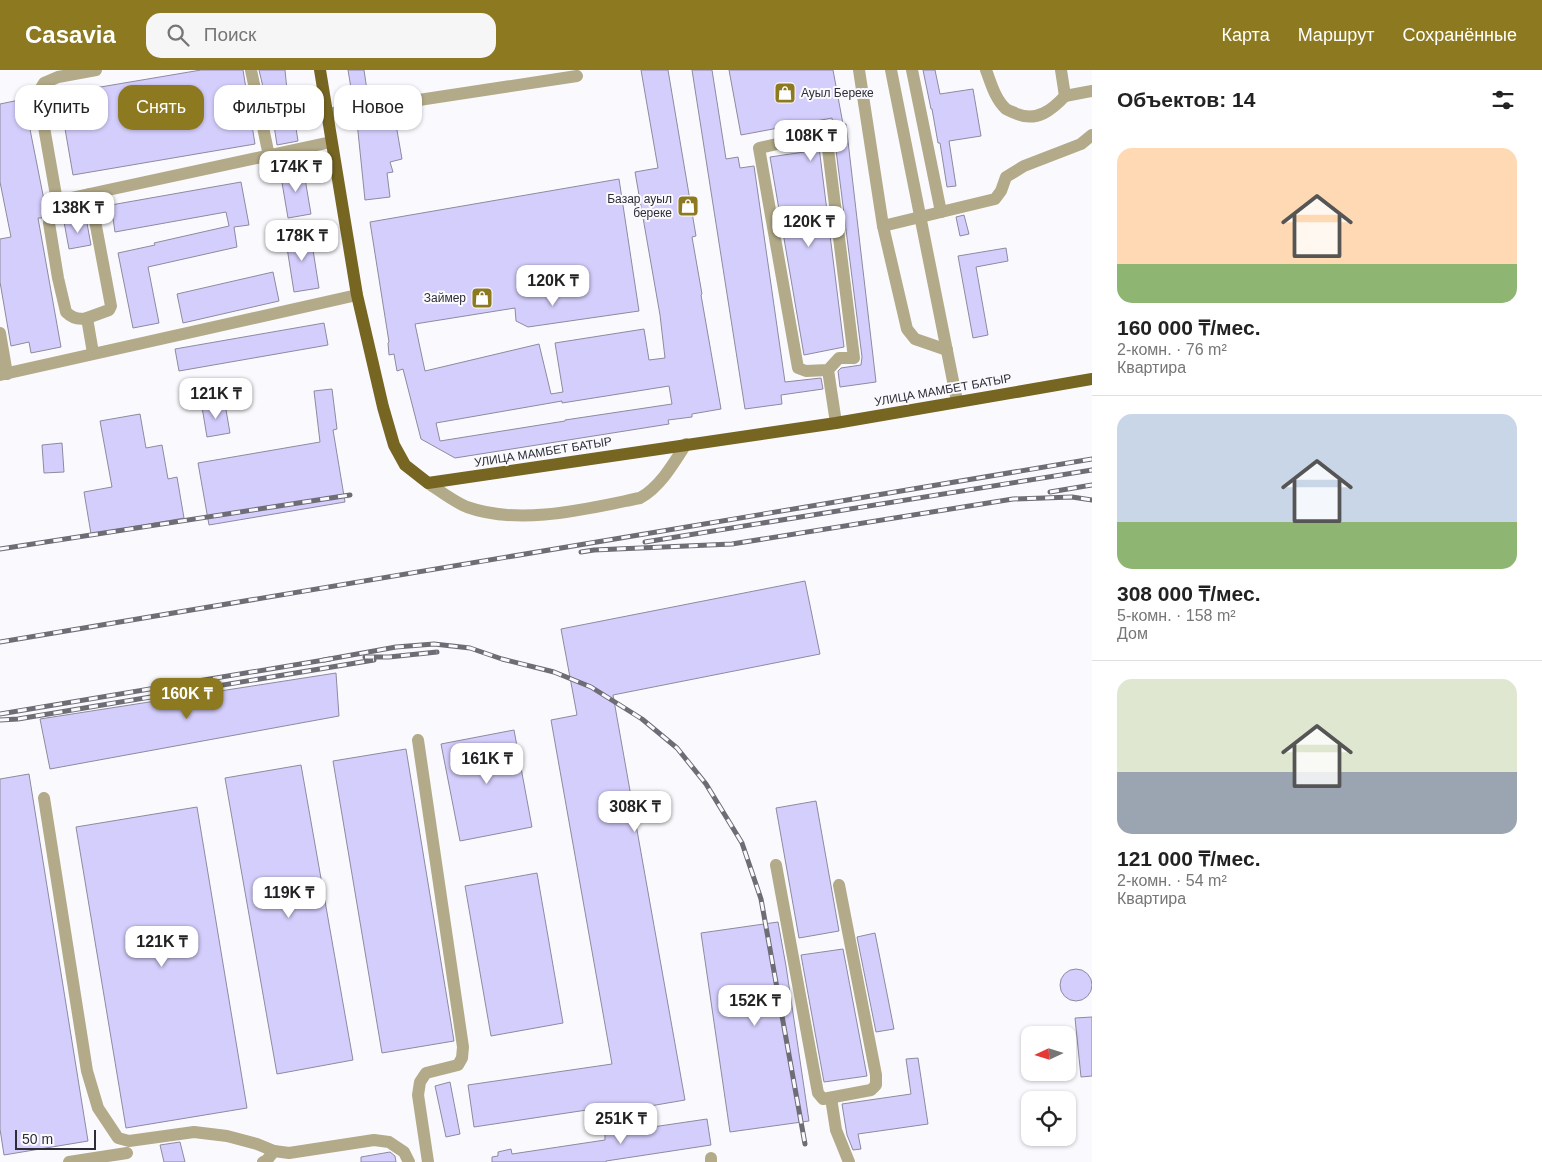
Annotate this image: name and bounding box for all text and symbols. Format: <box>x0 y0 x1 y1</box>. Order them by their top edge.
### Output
search box <box>146 13 496 58</box>
text: Casavia <box>25 21 116 48</box>
icon: search <box>164 21 192 49</box>
text: Поиск <box>204 24 256 45</box>
text: Карта <box>1222 25 1270 45</box>
text: Маршрут <box>1298 25 1374 45</box>
text: Сохранённые <box>1402 25 1517 45</box>
shop icon: Ауыл Береке <box>773 81 797 105</box>
chip: Купить <box>15 85 108 130</box>
chip: Снять <box>118 85 204 130</box>
chip: Фильтры <box>214 85 324 130</box>
chip: Новое <box>334 85 422 130</box>
place label: Ауыл Береке <box>801 86 874 100</box>
icon: filters <box>1489 86 1517 114</box>
text: Объектов: 14 <box>1117 88 1255 111</box>
pin: 108K ₸ <box>770 119 852 162</box>
text: 108K ₸ <box>785 127 837 144</box>
pin: 174K ₸ <box>255 150 337 193</box>
text: 174K ₸ <box>270 158 322 175</box>
icon: home <box>1272 181 1362 271</box>
pin: 138K ₸ <box>37 191 119 234</box>
place label: Базар ауыл береке <box>607 192 672 220</box>
shop icon: Базар ауыл береке <box>676 194 700 218</box>
text: 138K ₸ <box>52 199 104 216</box>
pin: 120K ₸ <box>768 206 850 248</box>
text: 120K ₸ <box>783 213 835 230</box>
pin: 178K ₸ <box>261 220 343 262</box>
text: 178K ₸ <box>276 227 328 244</box>
pin: 120K ₸ <box>512 264 594 307</box>
text: 120K ₸ <box>527 272 579 289</box>
shop icon: Займер <box>470 286 494 310</box>
place label: Займер <box>424 291 466 305</box>
text: 160 000 ₸/мес. <box>1117 316 1261 339</box>
text: 2-комн. · 76 m² <box>1117 341 1227 358</box>
text: Квартира <box>1117 359 1186 376</box>
street label: УЛИЦА МАМБЕТ БАТЫР <box>873 371 1013 409</box>
pin: 121K ₸ <box>175 378 257 420</box>
text: 121K ₸ <box>190 385 242 402</box>
street label: УЛИЦА МАМБЕТ БАТЫР <box>473 434 613 470</box>
icon: home <box>1272 446 1362 536</box>
text: 308 000 ₸/мес. <box>1117 582 1261 605</box>
text: 5-комн. · 158 m² <box>1117 607 1236 624</box>
text: Дом <box>1117 625 1148 642</box>
pin: 160K ₸ <box>146 678 228 720</box>
text: 160K ₸ <box>161 685 213 702</box>
icon: home <box>1272 711 1362 801</box>
pin: 161K ₸ <box>446 742 528 785</box>
text: 161K ₸ <box>461 750 513 767</box>
pin: 308K ₸ <box>594 790 676 833</box>
text: 308K ₸ <box>609 798 661 815</box>
text: 121 000 ₸/мес. <box>1117 847 1261 870</box>
text: 2-комн. · 54 m² <box>1117 872 1227 889</box>
pin: 119K ₸ <box>248 876 330 919</box>
text: 119K ₸ <box>264 884 314 901</box>
text: Квартира <box>1117 890 1186 907</box>
pin: 121K ₸ <box>121 926 203 968</box>
text: 121K ₸ <box>136 933 188 950</box>
pin: 152K ₸ <box>714 984 796 1027</box>
text: 152K ₸ <box>729 992 781 1009</box>
north arrow <box>1021 1026 1076 1081</box>
map controls <box>1021 1026 1076 1146</box>
button: locate <box>1021 1091 1076 1146</box>
pin: 251K ₸ <box>580 1102 662 1145</box>
text: 251K ₸ <box>595 1110 647 1127</box>
scale bar <box>15 1127 96 1150</box>
text: 50 m <box>22 1131 53 1147</box>

